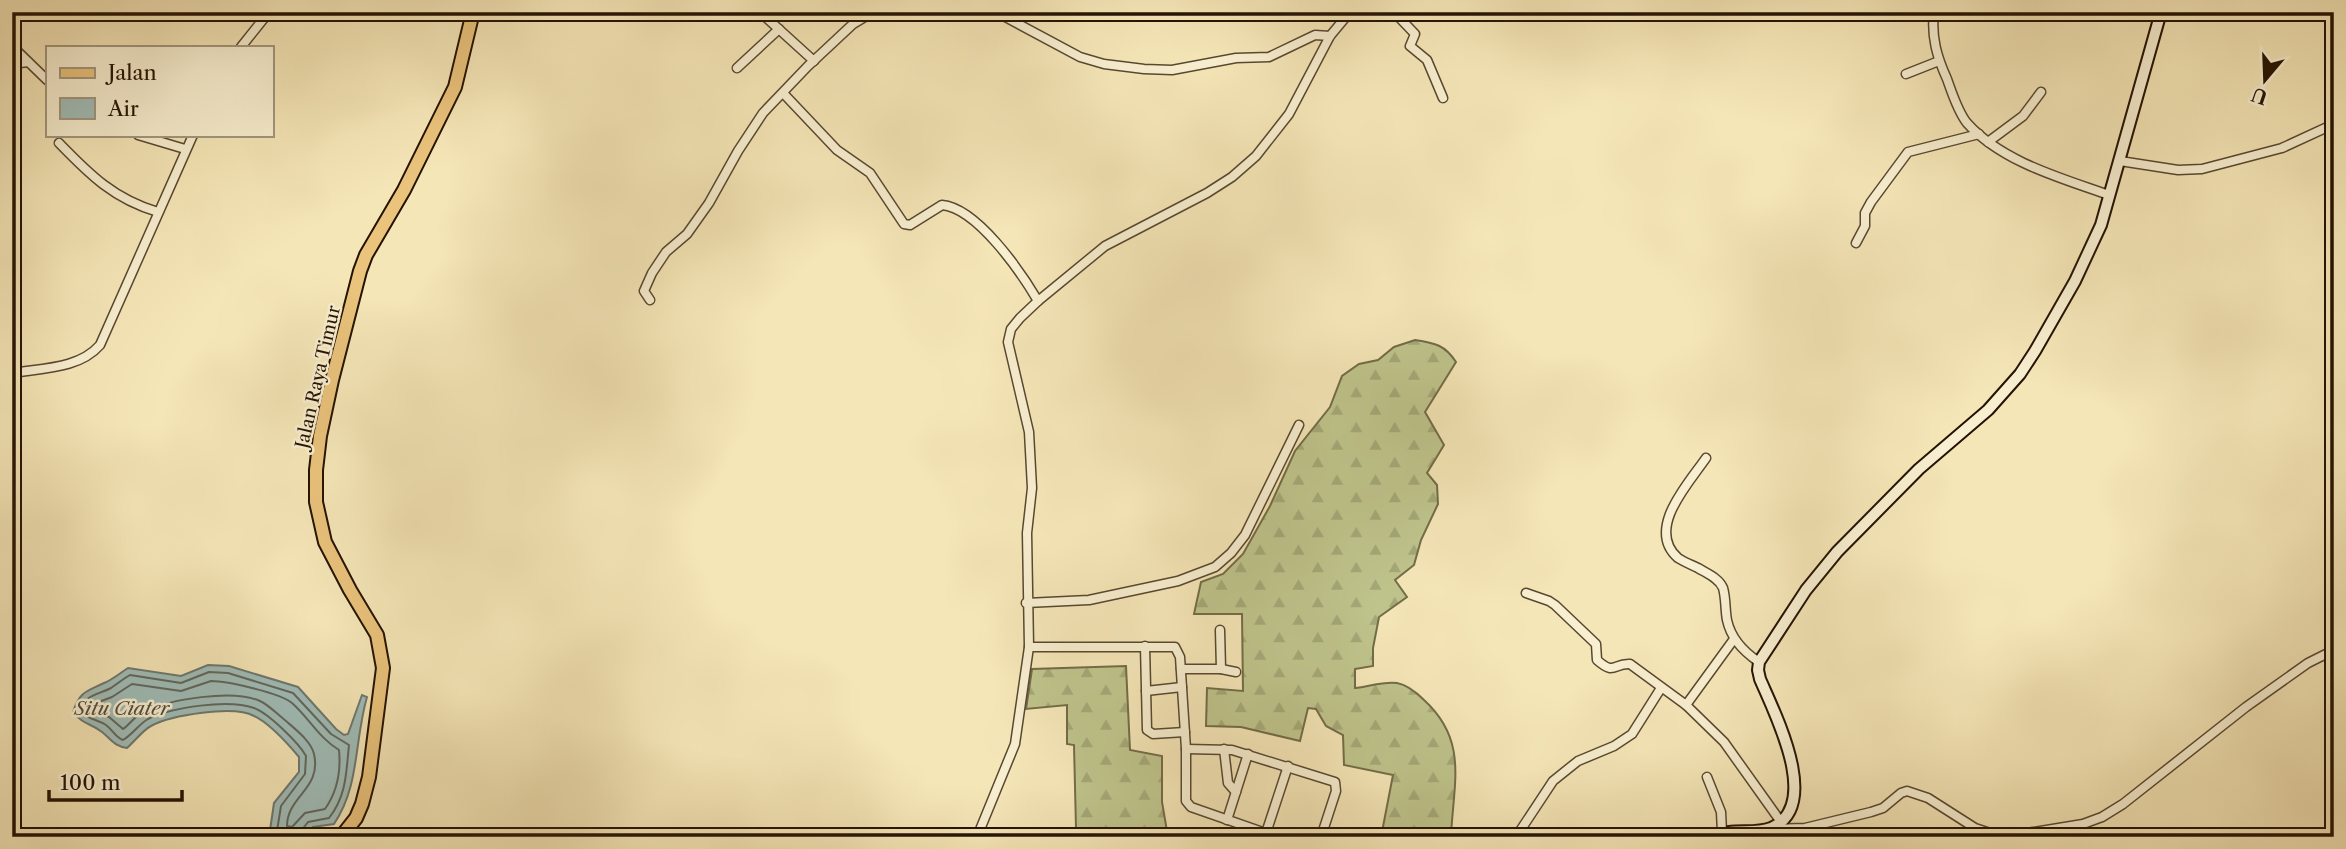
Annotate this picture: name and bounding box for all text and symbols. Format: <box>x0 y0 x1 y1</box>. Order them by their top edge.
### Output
legend <box>46 46 273 136</box>
north arrow <box>2230 46 2300 116</box>
text: Jalan <box>105 60 157 85</box>
text: U <box>2248 82 2271 109</box>
text: Air <box>107 96 139 121</box>
street label: Jalan Raya Timur <box>290 303 345 454</box>
water label: Situ Ciater <box>74 697 171 720</box>
scale bar <box>49 758 182 802</box>
text: 100 m <box>60 770 121 795</box>

